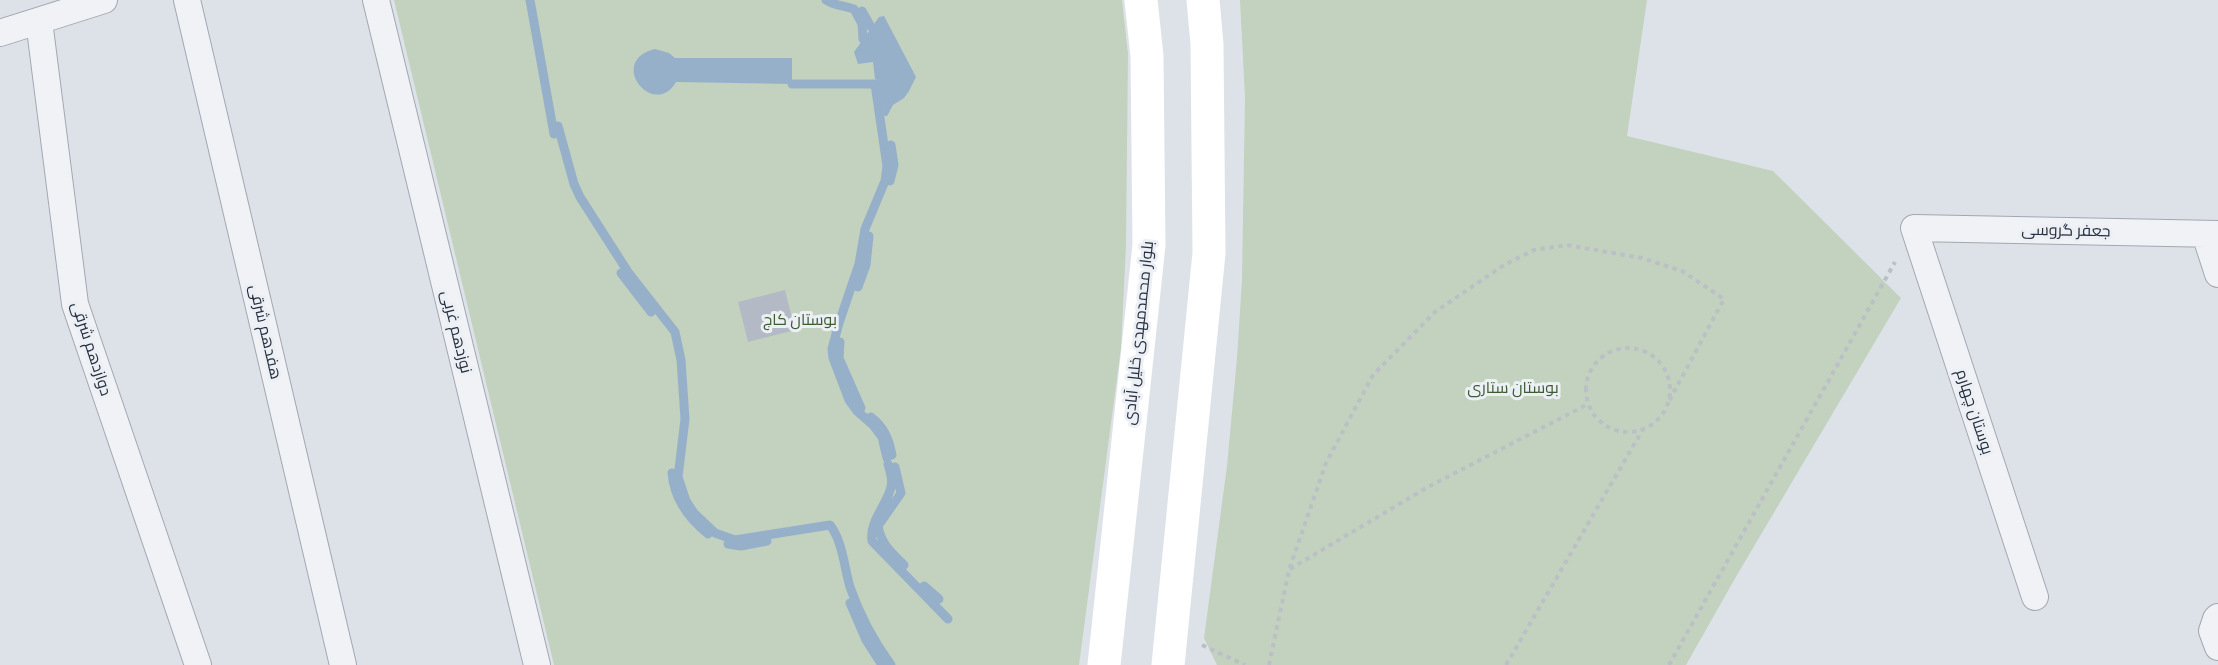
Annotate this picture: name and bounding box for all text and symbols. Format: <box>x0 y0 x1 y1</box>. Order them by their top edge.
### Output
street label: جعفر گروسی <box>2021 221 2111 241</box>
street label: بلوار محمدمهدی خلیل آبادی <box>1120 240 1158 426</box>
street label: هفدهم شرقی <box>245 283 285 381</box>
street label: نوزدهم غربی <box>436 289 476 375</box>
street label: دوازدهم شرقی <box>67 300 115 398</box>
park label: بوستان کاج <box>763 310 837 330</box>
street label: بوستان چهارم <box>1951 367 1997 457</box>
park label: بوستان ستاری <box>1467 378 1559 398</box>

